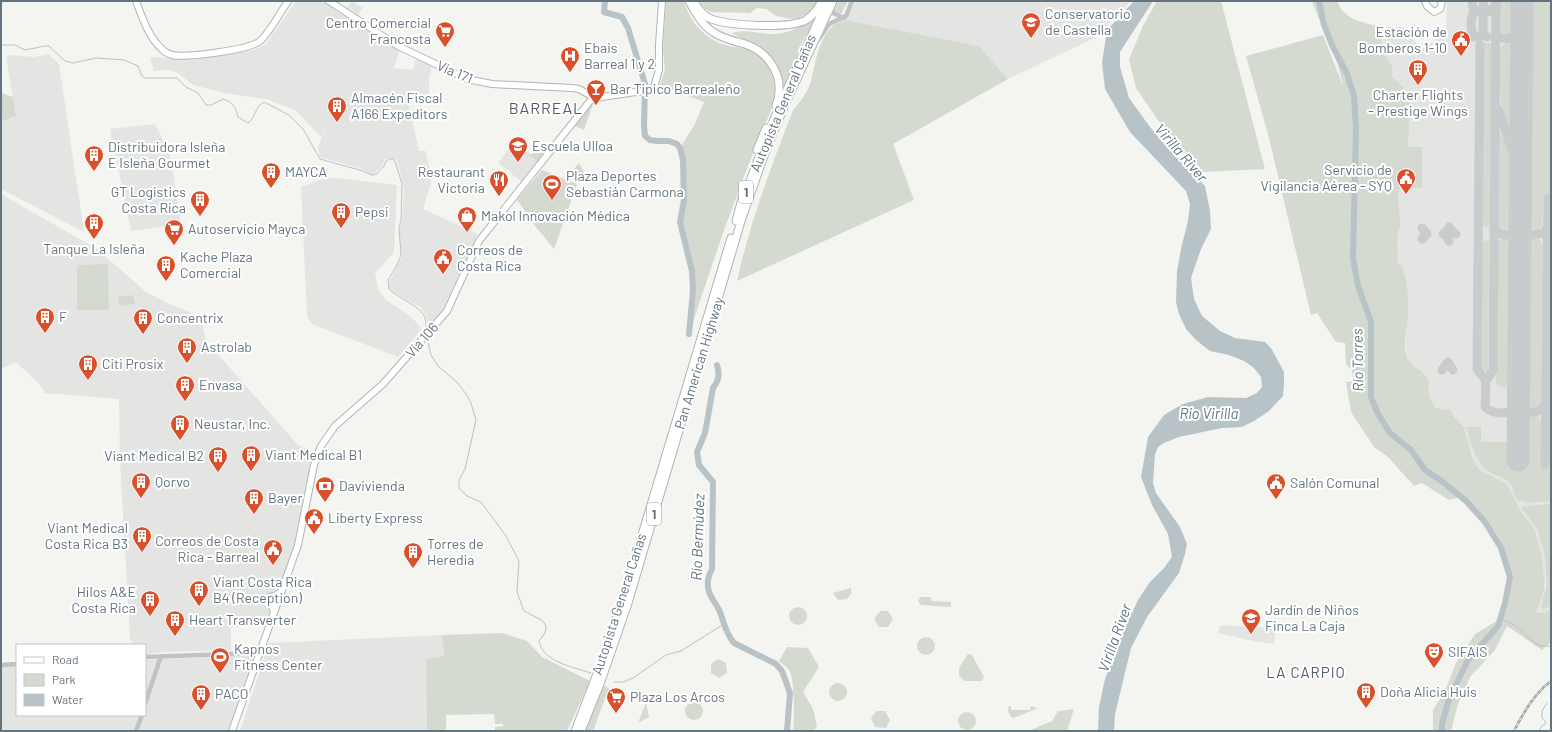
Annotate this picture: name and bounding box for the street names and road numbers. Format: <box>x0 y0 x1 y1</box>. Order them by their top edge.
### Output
street label: Autopista General Cañas <box>746 31 819 174</box>
street label: Vía 171 <box>435 56 476 87</box>
road number: 1 <box>739 181 753 203</box>
street label: Pan American Highway <box>670 294 727 431</box>
street label: Vía 106 <box>402 319 442 361</box>
road number: 1 <box>647 503 661 525</box>
street label: Autopista General Cañas <box>588 531 650 677</box>

